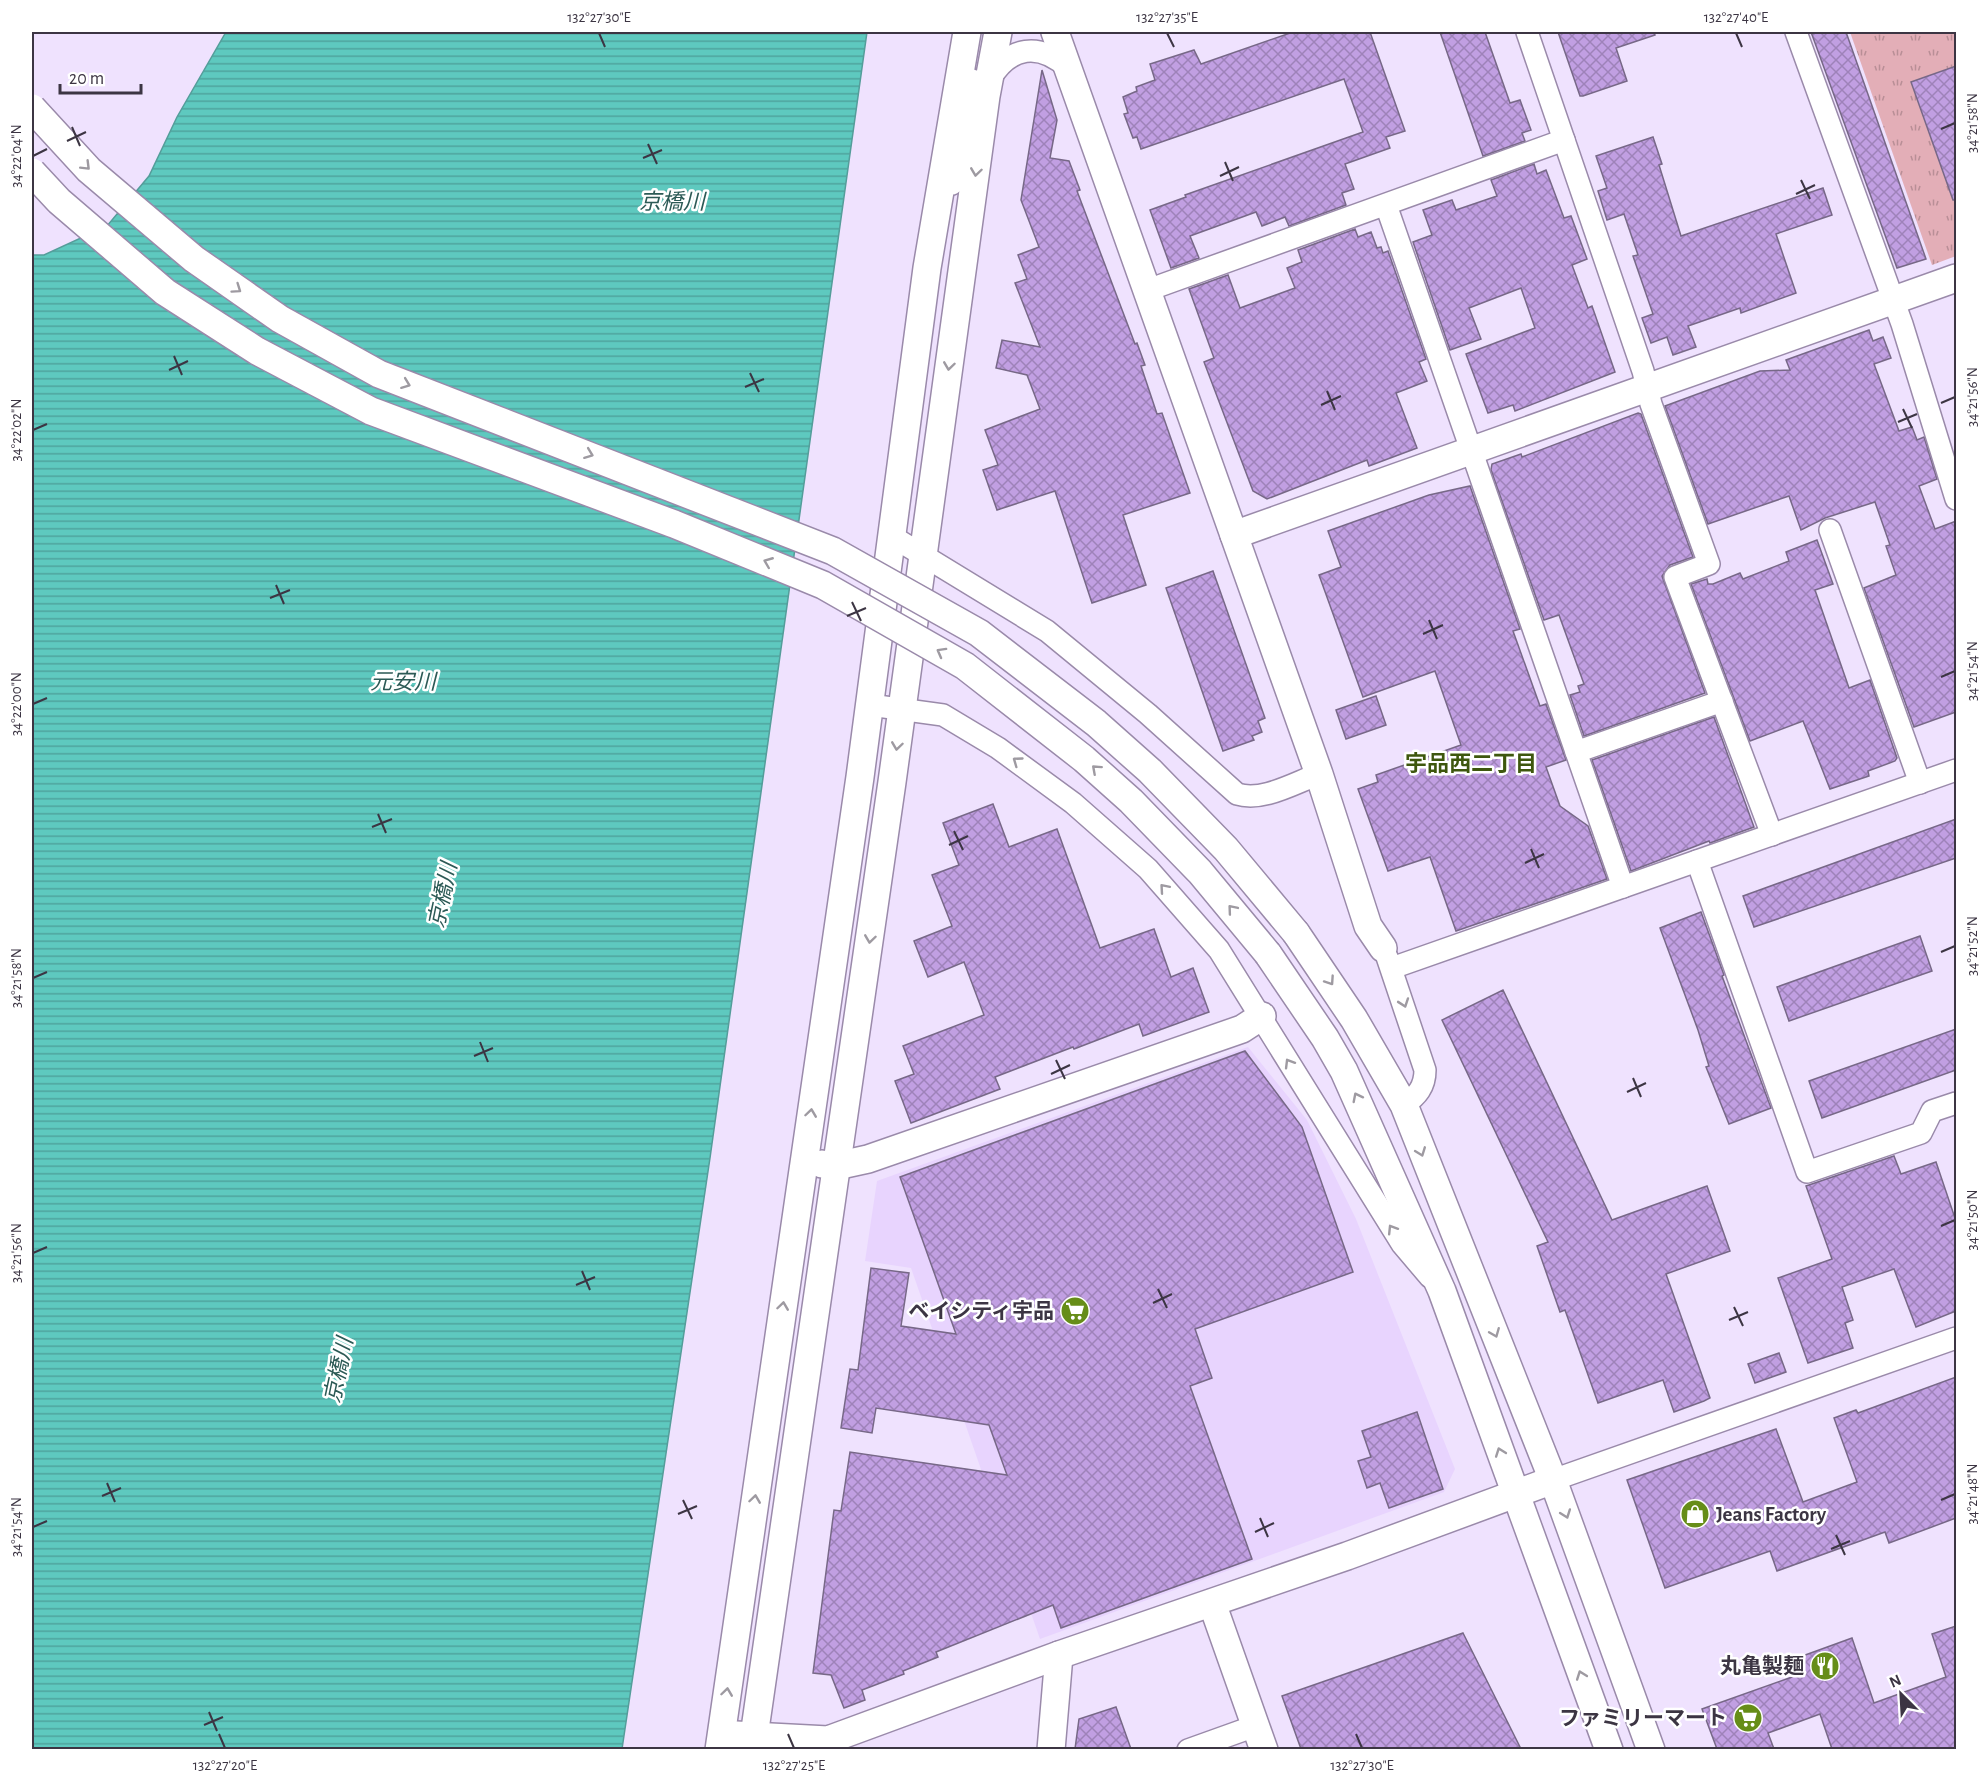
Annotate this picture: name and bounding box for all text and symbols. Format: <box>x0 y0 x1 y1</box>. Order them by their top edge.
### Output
text: 132°27'30"E <box>567 10 631 25</box>
text: 132°27'35"E <box>1136 10 1198 25</box>
text: 132°27'40"E <box>1704 10 1768 25</box>
scale bar <box>60 57 141 95</box>
text: 20 m <box>69 70 104 88</box>
text: 34°21'58"N <box>1965 93 1980 153</box>
text: 34°22'04"N <box>9 124 24 188</box>
one-way arrow <box>79 159 90 169</box>
one-way arrow <box>970 168 983 177</box>
water label: 京橋川 <box>639 190 707 213</box>
one-way arrow <box>231 282 242 293</box>
one-way arrow <box>944 361 956 370</box>
text: 34°21'56"N <box>1965 367 1980 427</box>
one-way arrow <box>400 377 411 389</box>
text: 34°22'02"N <box>9 398 24 462</box>
one-way arrow <box>582 447 593 459</box>
one-way arrow <box>763 557 774 569</box>
text: 34°21'54"N <box>1965 641 1980 701</box>
one-way arrow <box>937 647 947 659</box>
water label: 元安川 <box>370 670 438 693</box>
text: 34°22'00"N <box>9 672 24 736</box>
one-way arrow <box>892 741 904 751</box>
district label: 宇品西二丁目 <box>1405 752 1537 775</box>
one-way arrow <box>1012 757 1023 768</box>
one-way arrow <box>1092 765 1103 776</box>
water label: 京橋川 <box>424 858 461 930</box>
one-way arrow <box>1160 884 1171 895</box>
one-way arrow <box>1228 905 1239 916</box>
text: 34°21'52"N <box>1965 916 1980 976</box>
one-way arrow <box>864 934 876 944</box>
text: 34°21'58"N <box>9 948 24 1008</box>
one-way arrow <box>1322 975 1334 985</box>
one-way arrow <box>1396 997 1409 1008</box>
one-way arrow <box>1285 1059 1297 1069</box>
one-way arrow <box>1352 1092 1364 1103</box>
one-way arrow <box>805 1108 817 1117</box>
one-way arrow <box>1414 1146 1427 1157</box>
text: 34°21'50"N <box>1965 1190 1980 1250</box>
text: 34°21'56"N <box>9 1223 24 1283</box>
one-way arrow <box>1388 1225 1400 1235</box>
supermarket icon: ベイシティ宇品 <box>1059 1295 1091 1327</box>
place label: ベイシティ宇品 <box>908 1300 1054 1322</box>
one-way arrow <box>777 1301 789 1310</box>
one-way arrow <box>1488 1327 1500 1338</box>
water label: 京橋川 <box>320 1333 357 1405</box>
one-way arrow <box>1495 1448 1508 1458</box>
text: 34°21'48"N <box>1965 1463 1980 1525</box>
one-way arrow <box>749 1494 761 1503</box>
text: 34°21'54"N <box>9 1497 24 1557</box>
shop icon: Jeans Factory <box>1679 1498 1711 1530</box>
place label: Jeans Factory <box>1716 1504 1827 1525</box>
one-way arrow <box>1559 1508 1572 1519</box>
restaurant icon: 丸亀製麺 <box>1809 1650 1841 1682</box>
place label: 丸亀製麺 <box>1720 1654 1804 1677</box>
north arrow <box>1871 1664 1931 1724</box>
one-way arrow <box>1576 1670 1589 1681</box>
text: N <box>1887 1672 1904 1691</box>
one-way arrow <box>721 1687 733 1696</box>
supermarket icon: ファミリーマート <box>1732 1702 1764 1734</box>
place label: ファミリーマート <box>1559 1708 1727 1729</box>
text: 132°27'20"E <box>193 1758 257 1773</box>
text: 132°27'25"E <box>763 1758 825 1773</box>
text: 132°27'30"E <box>1330 1758 1394 1773</box>

